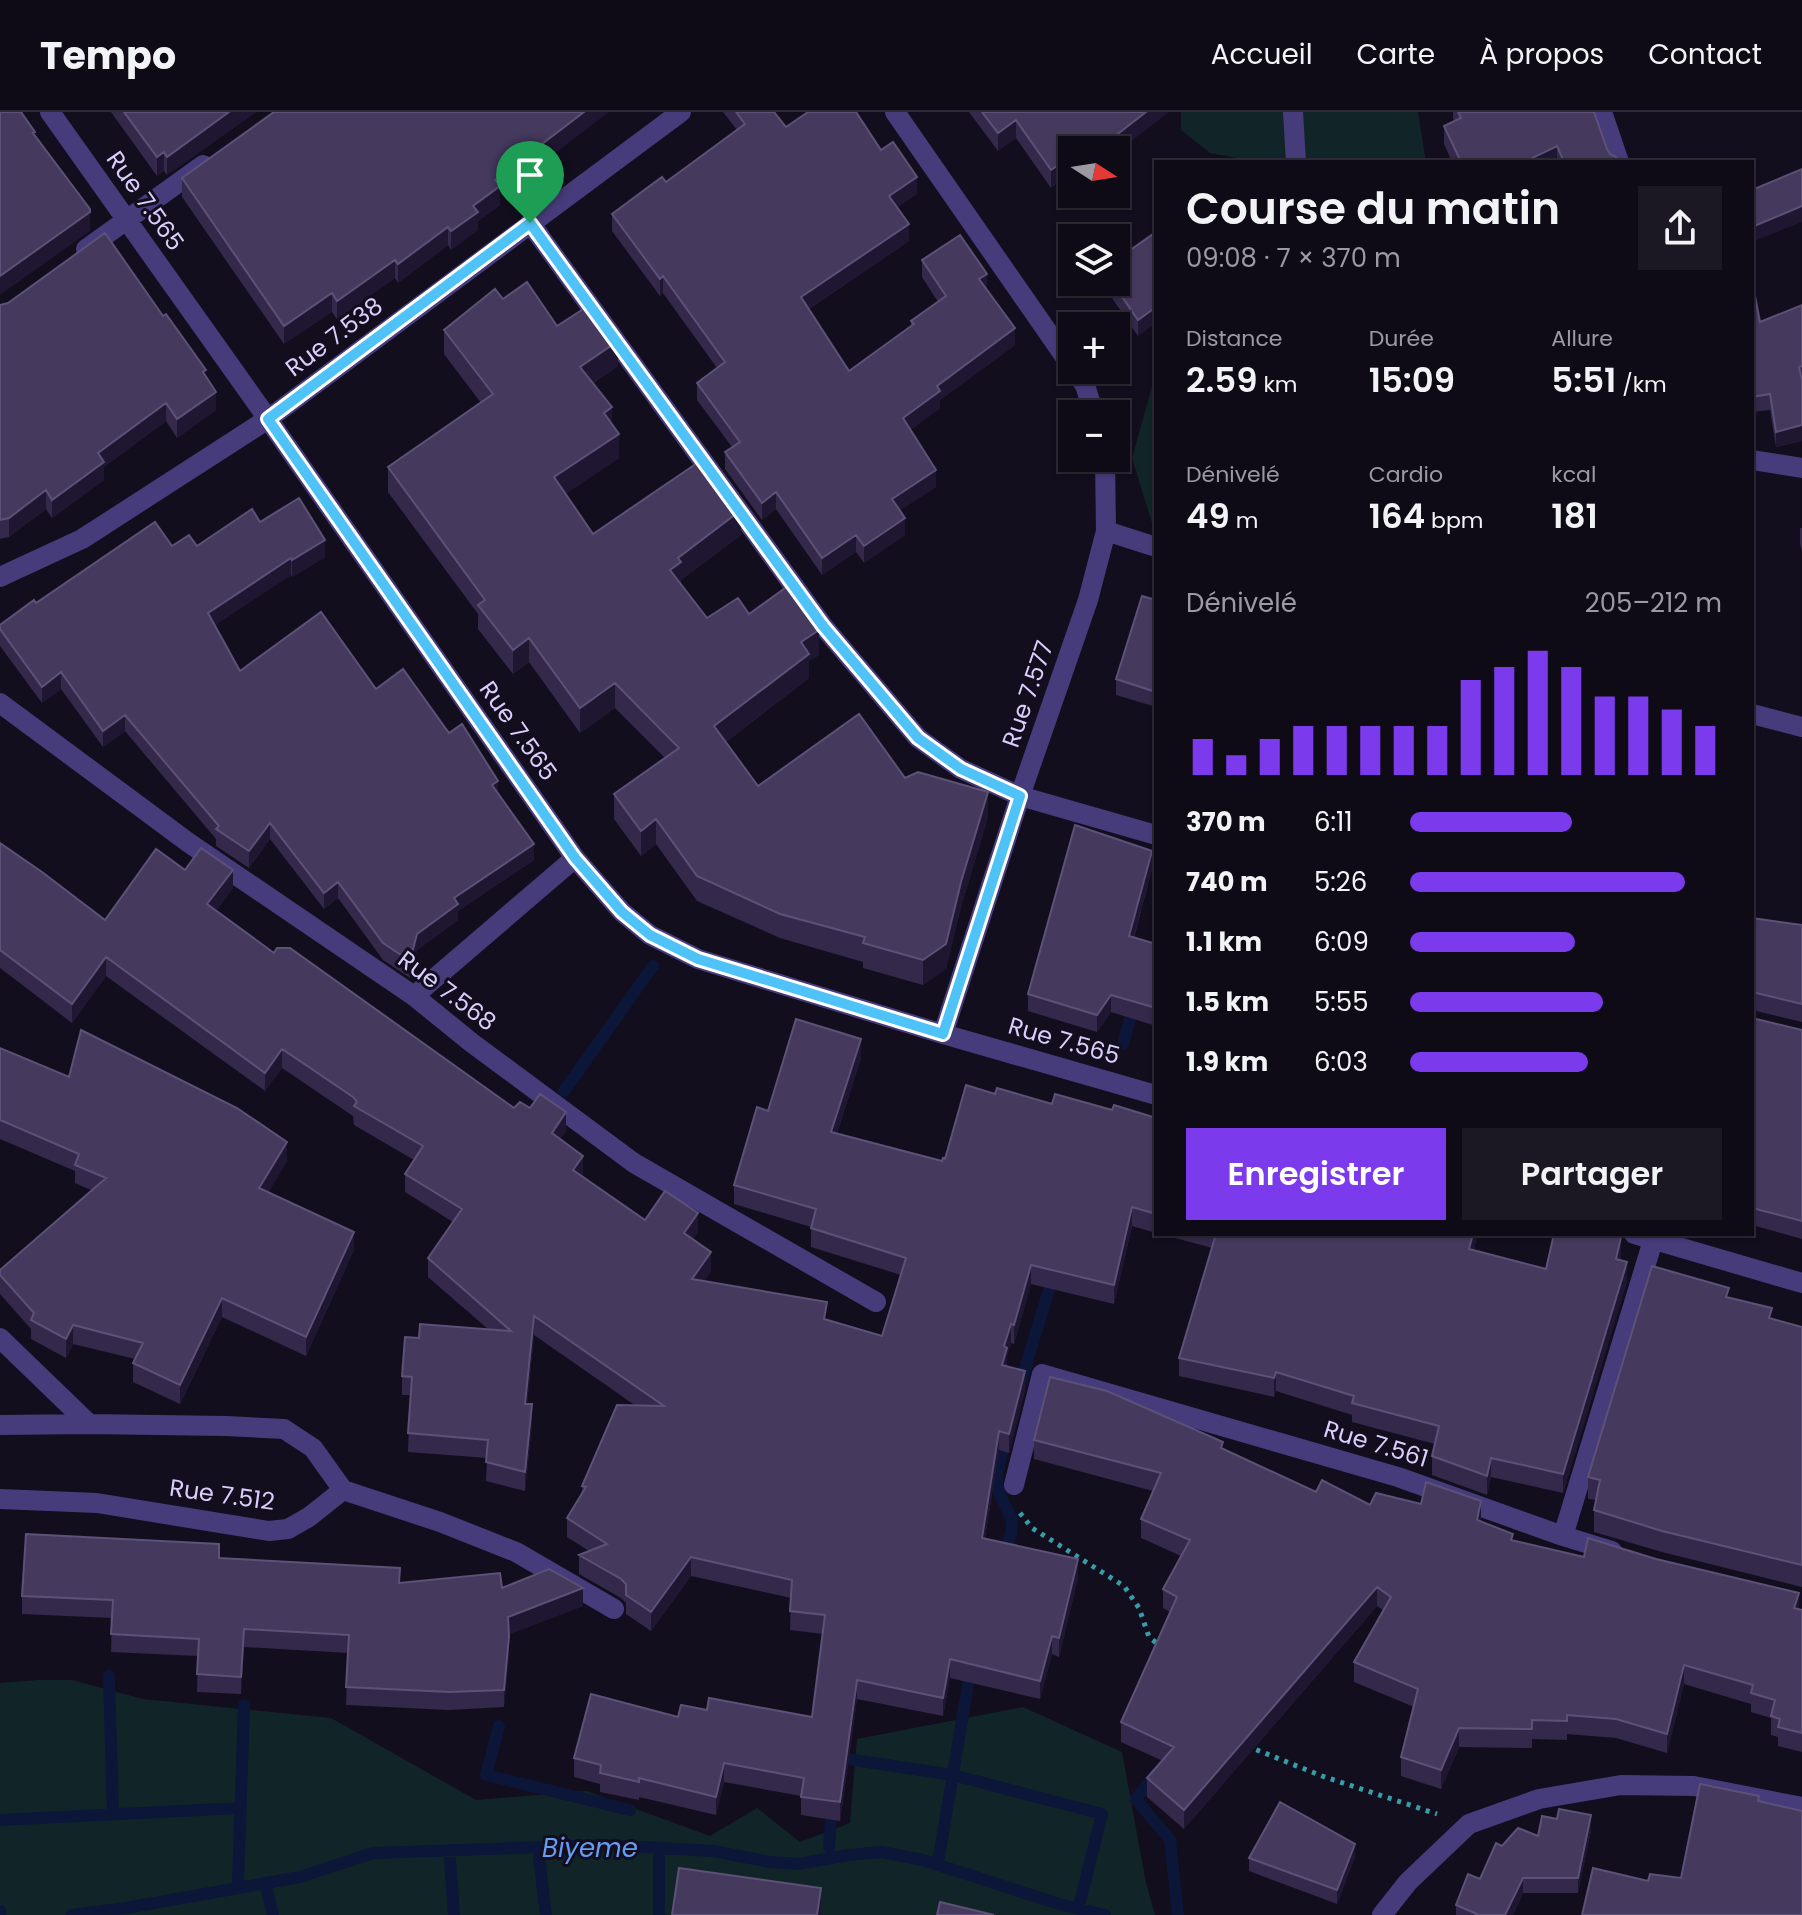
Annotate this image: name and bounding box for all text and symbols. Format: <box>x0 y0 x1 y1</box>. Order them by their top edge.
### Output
text: Tempo <box>40 29 176 82</box>
text: Accueil <box>1211 35 1313 74</box>
text: Carte <box>1357 35 1435 74</box>
text: À propos <box>1479 35 1604 74</box>
text: Contact <box>1648 35 1762 74</box>
north arrow <box>1058 136 1130 208</box>
map controls <box>1058 136 1130 472</box>
pin <box>496 141 564 223</box>
street label: Rue 7.565 <box>99 144 192 257</box>
icon: arrive <box>508 153 552 197</box>
text: Course du matin <box>1186 178 1560 239</box>
button: share <box>1638 186 1722 270</box>
button: layers <box>1058 224 1130 296</box>
text: 09:08 · 7 × 370 m <box>1186 240 1401 276</box>
street label: Rue 7.538 <box>278 289 389 384</box>
button: + <box>1058 312 1130 384</box>
text: Distance <box>1186 323 1282 354</box>
text: Durée <box>1369 323 1434 354</box>
text: Allure <box>1551 323 1613 354</box>
text: 2.59 <box>1186 356 1258 404</box>
text: 15:09 <box>1369 356 1455 404</box>
text: 5:51 <box>1551 356 1616 404</box>
text: km <box>1258 369 1297 400</box>
text: /km <box>1616 369 1667 400</box>
button: − <box>1058 400 1130 472</box>
text: Dénivelé <box>1186 459 1280 490</box>
text: Cardio <box>1369 459 1443 490</box>
text: kcal <box>1551 459 1596 490</box>
text: 49 <box>1186 492 1230 540</box>
text: 164 <box>1369 492 1425 540</box>
text: 181 <box>1551 492 1598 540</box>
text: m <box>1230 505 1258 536</box>
text: bpm <box>1425 505 1483 536</box>
text: Dénivelé <box>1186 585 1297 621</box>
text: 205–212 m <box>1585 585 1722 621</box>
street label: Rue 7.577 <box>994 636 1061 752</box>
street label: Rue 7.565 <box>472 674 565 787</box>
text: 370 m <box>1186 804 1266 840</box>
text: 6:11 <box>1314 804 1353 840</box>
text: 740 m <box>1186 864 1268 900</box>
text: 5:26 <box>1314 864 1367 900</box>
text: 1.1 km <box>1186 924 1262 960</box>
text: 6:09 <box>1314 924 1369 960</box>
street label: Rue 7.568 <box>392 943 503 1038</box>
text: 1.5 km <box>1186 984 1269 1020</box>
text: 5:55 <box>1314 984 1369 1020</box>
street label: Rue 7.565 <box>1004 1009 1124 1072</box>
text: 1.9 km <box>1186 1044 1268 1080</box>
text: 6:03 <box>1314 1044 1368 1080</box>
button: Enregistrer <box>1186 1128 1446 1220</box>
button: Partager <box>1462 1128 1722 1220</box>
street label: Rue 7.561 <box>1320 1412 1432 1475</box>
street label: Rue 7.512 <box>167 1471 277 1518</box>
water label: Biyeme <box>542 1830 638 1866</box>

